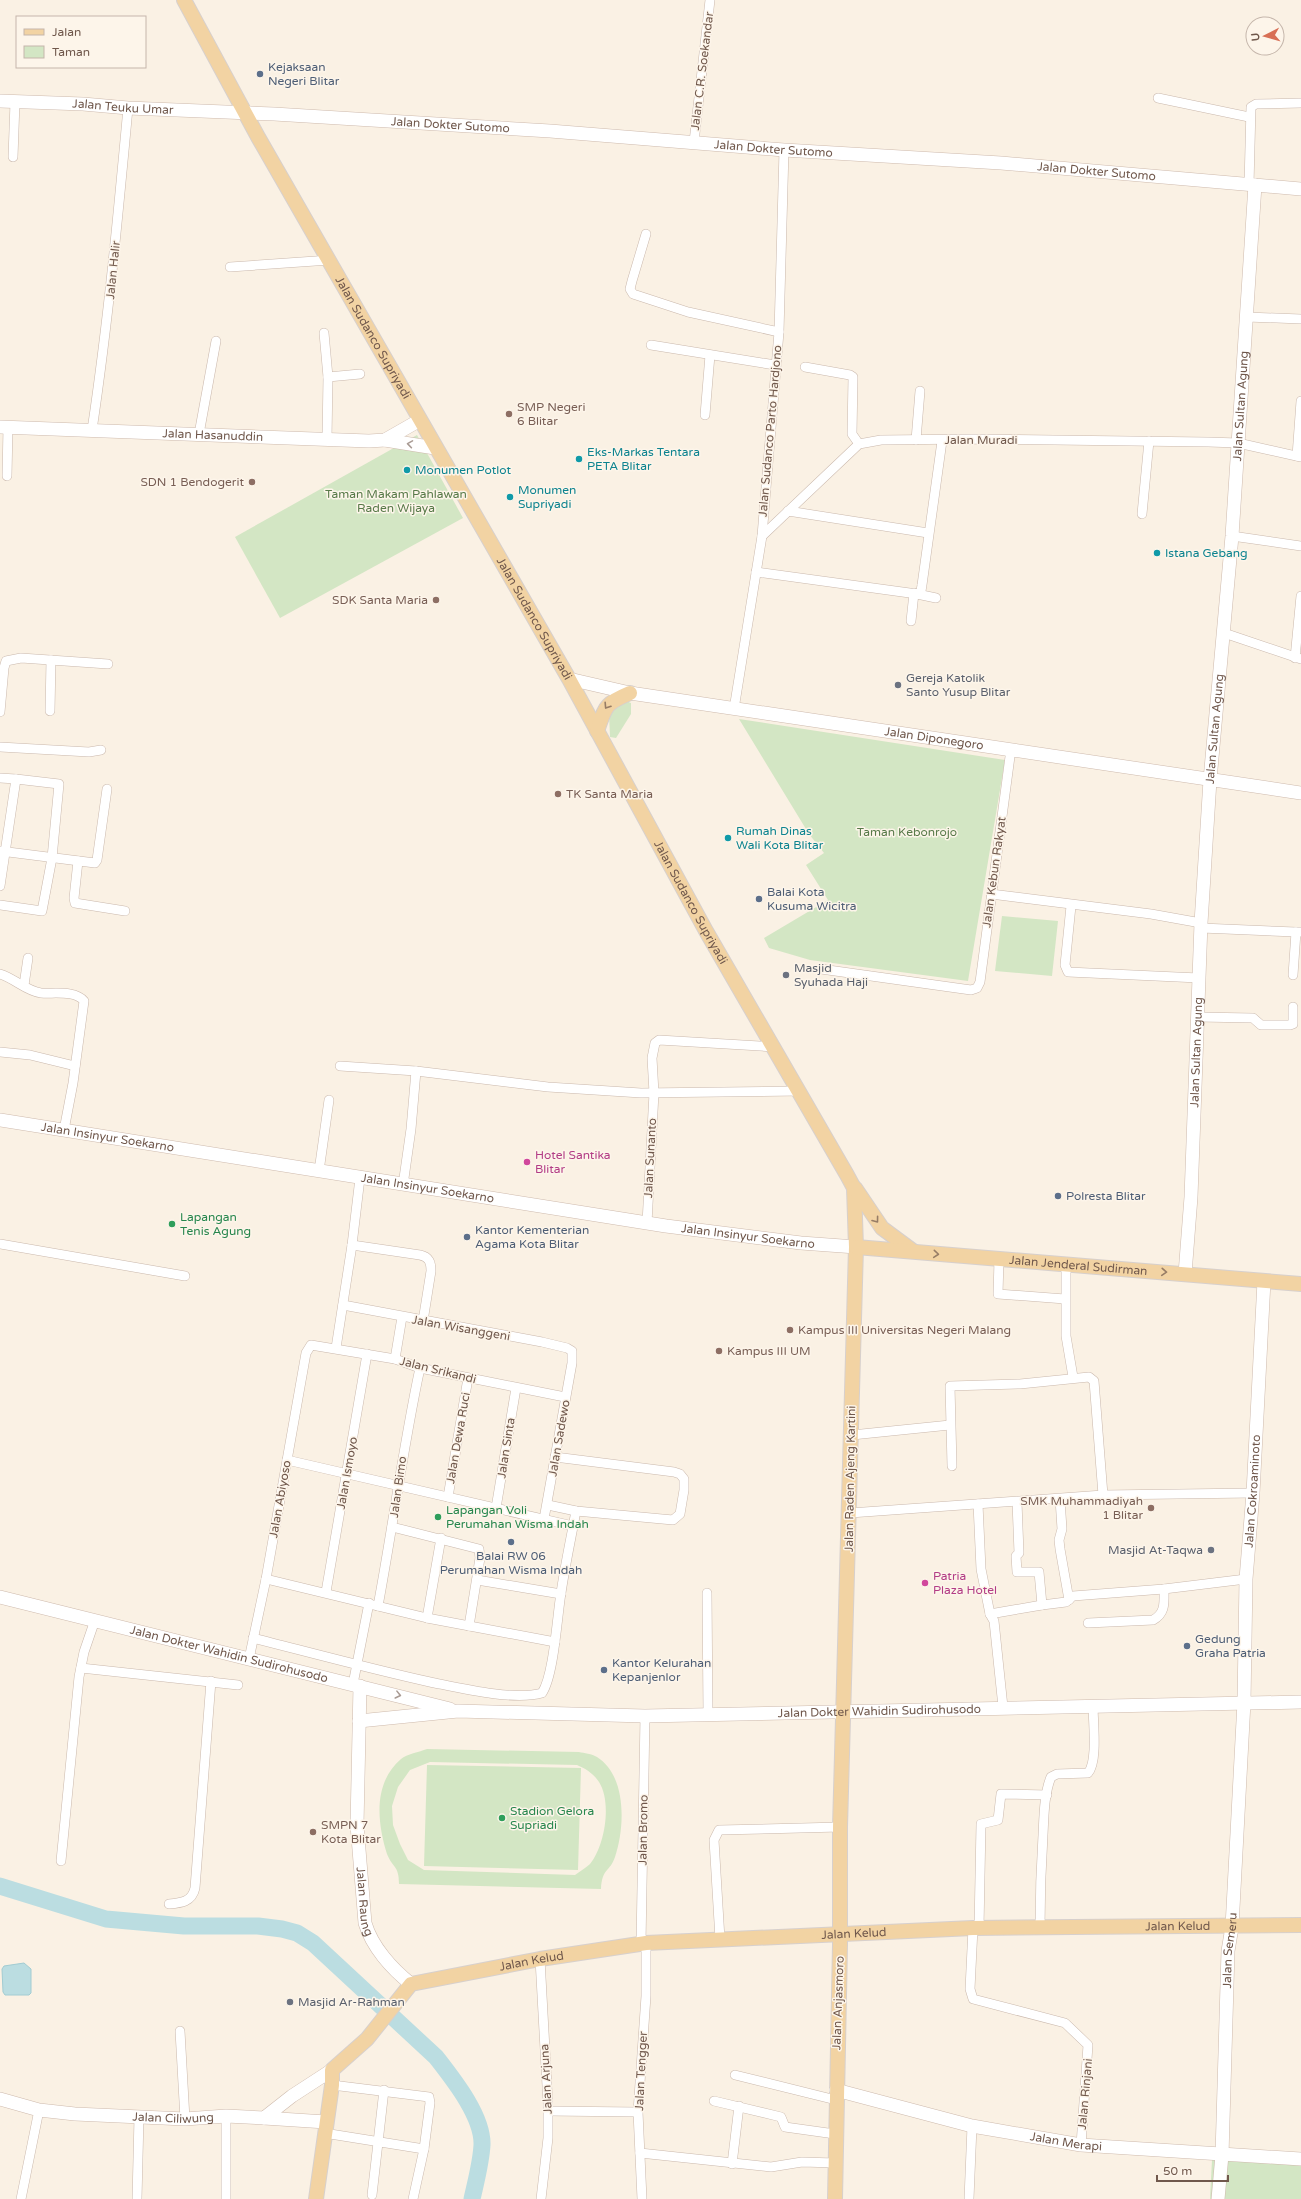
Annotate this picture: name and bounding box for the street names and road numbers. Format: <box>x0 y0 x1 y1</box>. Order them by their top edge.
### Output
street label: Jalan C.R. Soekandar <box>688 10 716 131</box>
street label: Jalan Teuku Umar <box>72 97 174 117</box>
street label: Jalan Dokter Sutomo <box>391 114 510 136</box>
street label: Jalan Dokter Sutomo <box>714 137 833 160</box>
street label: Jalan Dokter Sutomo <box>1037 159 1156 183</box>
street label: Jalan Halir <box>103 240 123 300</box>
street label: Jalan Sudanco Supriyadi <box>332 274 414 401</box>
street label: Jalan Sudanco Parto Hardjono <box>756 345 784 517</box>
street label: Jalan Sultan Agung <box>1230 350 1251 462</box>
street label: Jalan Hasanuddin <box>162 426 264 444</box>
street label: Jalan Muradi <box>944 433 1018 447</box>
street label: Jalan Sudanco Supriyadi <box>494 555 575 682</box>
street label: Jalan Sultan Agung <box>1203 673 1227 784</box>
street label: Jalan Diponegoro <box>884 724 985 753</box>
street label: Jalan Kebun Rakyat <box>979 815 1009 928</box>
street label: Jalan Sudanco Supriyadi <box>651 838 731 967</box>
street label: Jalan Sultan Agung <box>1187 997 1205 1108</box>
street label: Jalan Sunanto <box>641 1118 659 1198</box>
street label: Jalan Insinyur Soekarno <box>40 1120 175 1155</box>
street label: Jalan Insinyur Soekarno <box>360 1171 495 1206</box>
street label: Jalan Insinyur Soekarno <box>680 1221 815 1251</box>
street label: Jalan Jenderal Sudirman <box>1008 1253 1148 1278</box>
street label: Jalan Wisanggeni <box>411 1312 511 1344</box>
street label: Jalan Srikandi <box>398 1354 478 1386</box>
street label: Jalan Dewa Ruci <box>443 1391 473 1485</box>
street label: Jalan Sadewo <box>545 1399 573 1477</box>
street label: Jalan Raden Ajeng Kartini <box>842 1406 858 1552</box>
street label: Jalan Sinta <box>494 1417 518 1479</box>
street label: Jalan Cokroaminoto <box>1242 1434 1263 1548</box>
street label: Jalan Ismoyo <box>334 1436 360 1510</box>
street label: Jalan Bimo <box>387 1455 409 1519</box>
street label: Jalan Abiyoso <box>266 1459 294 1539</box>
street label: Jalan Dokter Wahidin Sudirohusodo <box>129 1623 329 1685</box>
street label: Jalan Dokter Wahidin Sudirohusodo <box>778 1702 981 1720</box>
street label: Jalan Bromo <box>635 1795 651 1865</box>
street label: Jalan Raung <box>353 1866 376 1939</box>
street label: Jalan Semeru <box>1220 1912 1240 1989</box>
street label: Jalan Kelud <box>1145 1919 1210 1933</box>
street label: Jalan Kelud <box>821 1925 887 1942</box>
street label: Jalan Kelud <box>498 1949 565 1974</box>
street label: Jalan Anjasmoro <box>829 1956 847 2050</box>
street label: Jalan Tengger <box>632 2030 650 2111</box>
street label: Jalan Arjuna <box>537 2043 555 2115</box>
street label: Jalan Rinjani <box>1075 2058 1095 2130</box>
street label: Jalan Ciliwung <box>132 2110 214 2126</box>
street label: Jalan Merapi <box>1029 2129 1102 2153</box>

